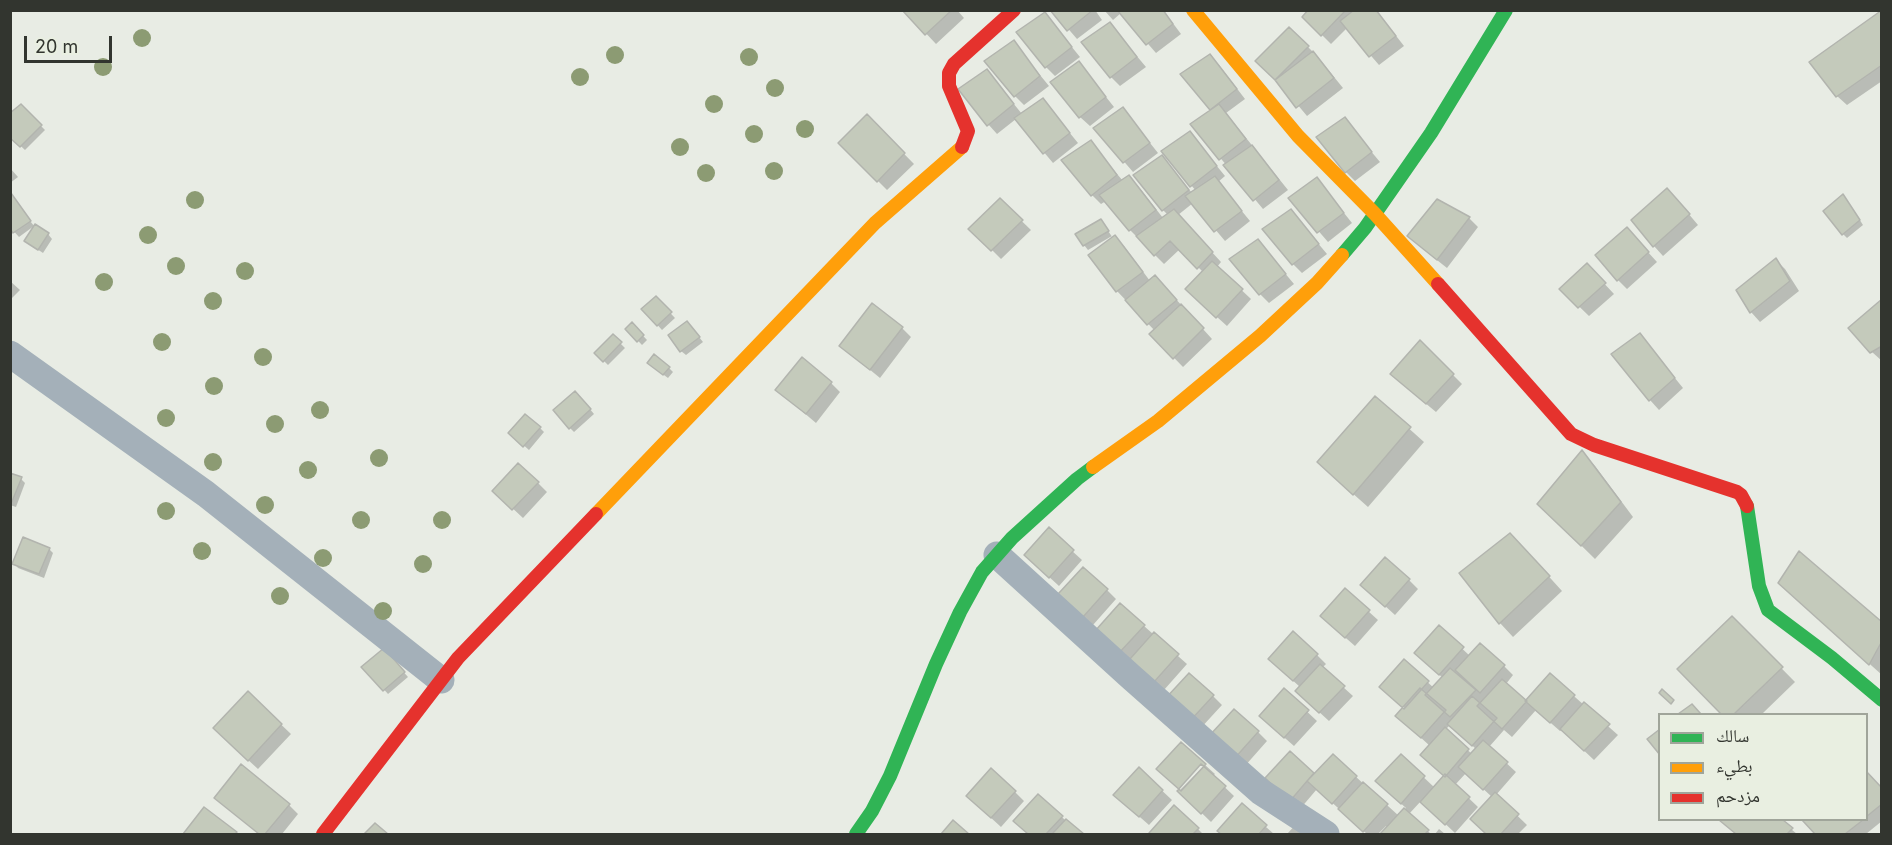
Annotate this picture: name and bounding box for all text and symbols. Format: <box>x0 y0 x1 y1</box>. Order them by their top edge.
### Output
scale bar <box>27 24 116 62</box>
text: 20 m <box>35 36 78 57</box>
legend <box>1658 713 1868 821</box>
text: سالك <box>1716 725 1749 746</box>
text: بطيء <box>1716 755 1753 776</box>
text: مزدحم <box>1716 785 1760 806</box>

